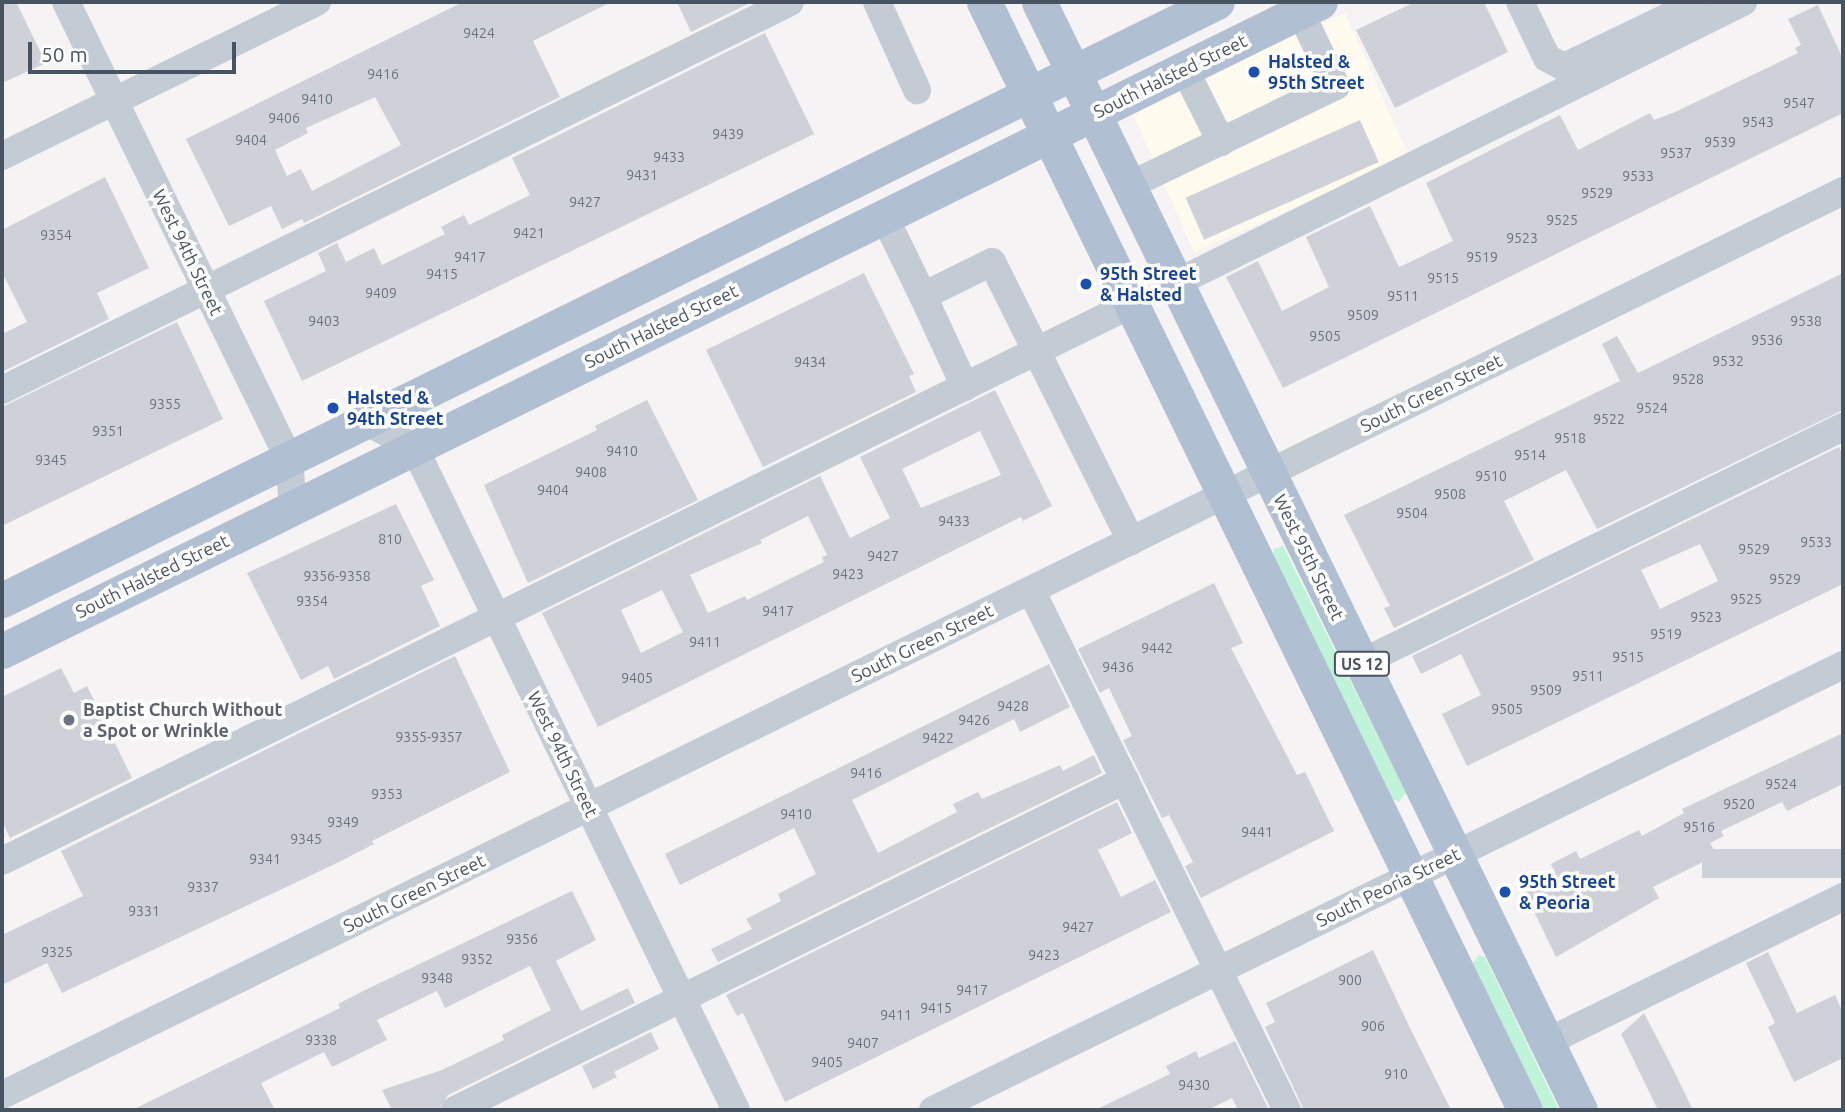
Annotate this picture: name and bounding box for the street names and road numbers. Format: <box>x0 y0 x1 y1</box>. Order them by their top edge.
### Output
street label: South Halsted Street <box>1090 29 1250 123</box>
street label: West 94th Street <box>148 186 228 318</box>
street label: South Halsted Street <box>581 279 741 373</box>
street label: South Green Street <box>1357 349 1505 437</box>
street label: West 95th Street <box>1269 491 1349 623</box>
street label: South Halsted Street <box>72 529 232 623</box>
street label: South Green Street <box>848 599 996 687</box>
road number: US 12 <box>1332 652 1392 677</box>
street label: West 94th Street <box>523 688 603 820</box>
street label: South Peoria Street <box>1313 843 1463 931</box>
street label: South Green Street <box>340 849 488 937</box>

